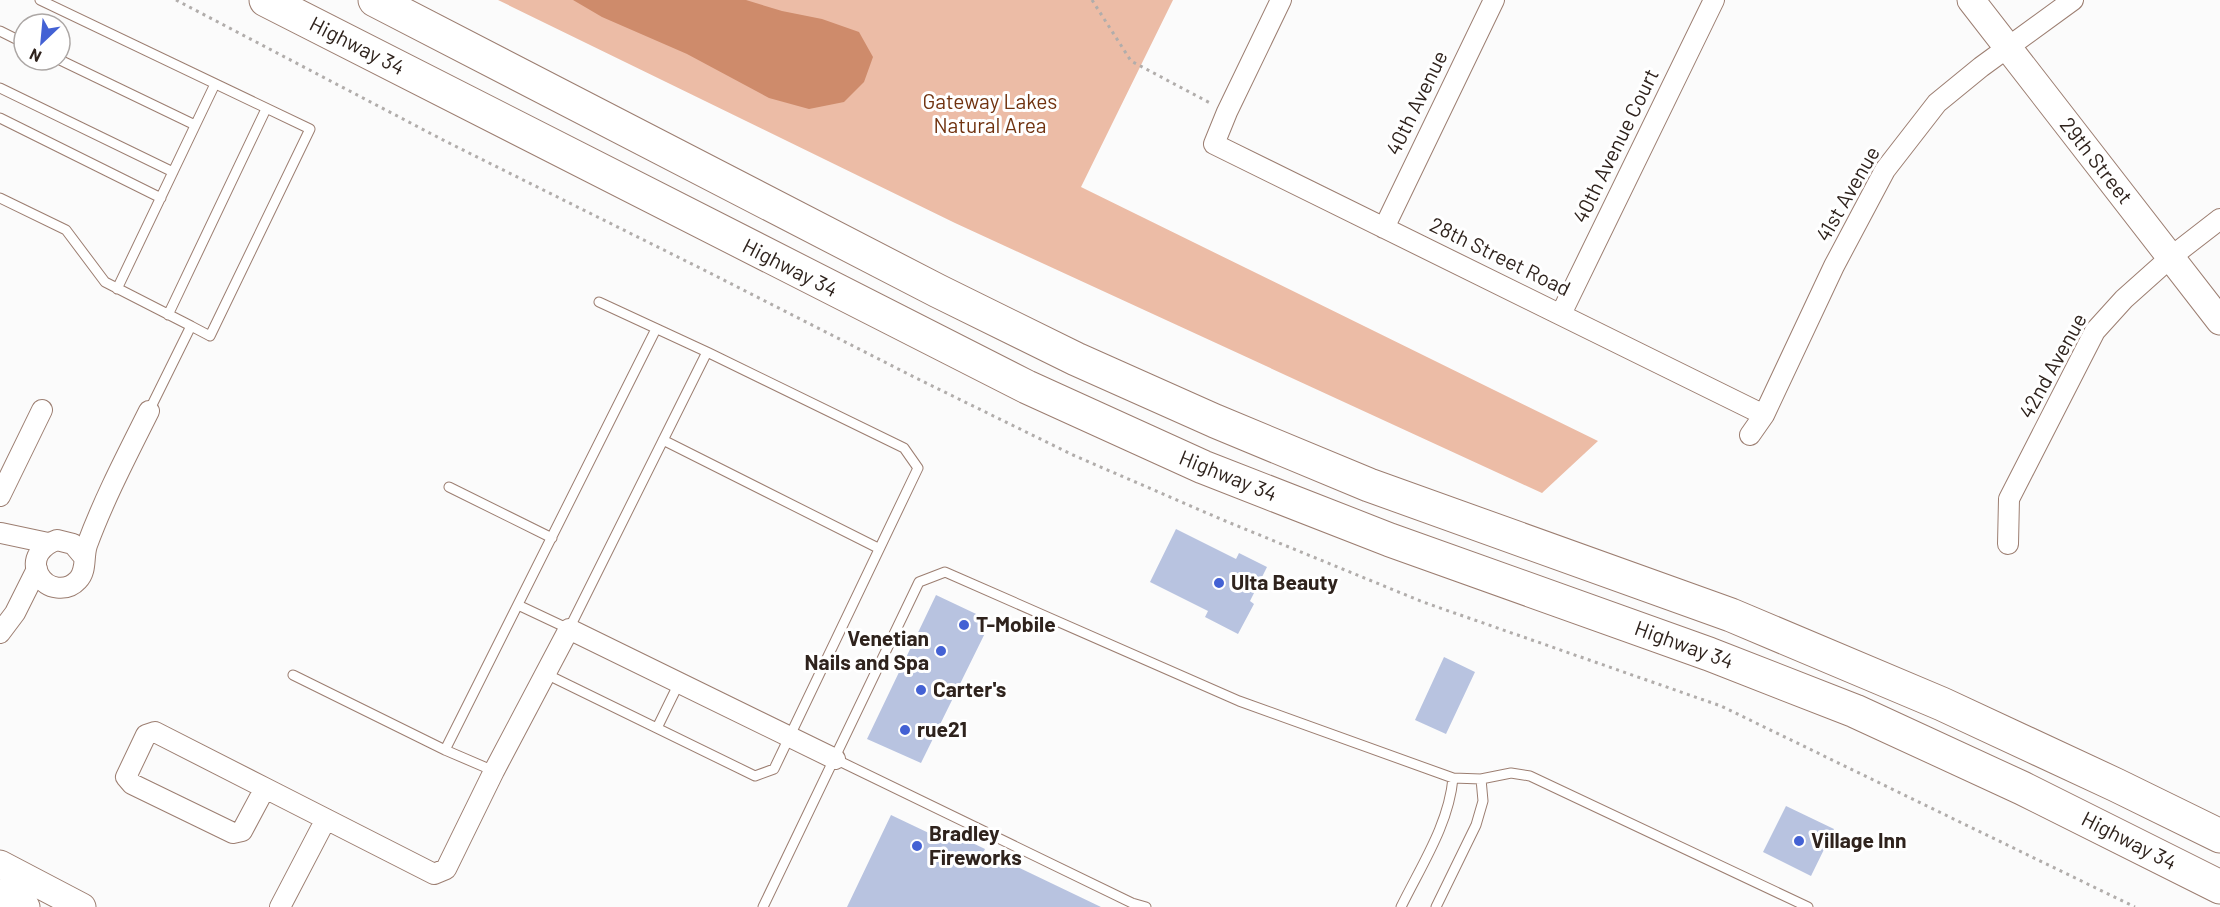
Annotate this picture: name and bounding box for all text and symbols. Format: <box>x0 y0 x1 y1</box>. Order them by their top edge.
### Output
street label: Highway 34 <box>306 10 409 79</box>
north arrow <box>12 12 72 72</box>
text: N <box>26 45 44 67</box>
street label: 40th Avenue <box>1380 46 1452 159</box>
street label: 40th Avenue Court <box>1566 64 1663 227</box>
park label: Gateway Lakes Natural Area <box>923 88 1057 137</box>
street label: 29th Street <box>2056 112 2139 208</box>
street label: 41st Avenue <box>1809 141 1884 245</box>
street label: 28th Street Road <box>1426 211 1575 300</box>
street label: Highway 34 <box>739 232 842 301</box>
street label: 42nd Avenue <box>2013 308 2091 422</box>
street label: Highway 34 <box>1176 444 1281 506</box>
place label: Ulta Beauty <box>1231 569 1338 594</box>
marker: Ulta Beauty <box>1212 576 1226 590</box>
place label: T-Mobile <box>976 611 1056 636</box>
street label: Highway 34 <box>1632 614 1737 673</box>
marker: T-Mobile <box>957 618 971 632</box>
place label: Venetian Nails and Spa <box>805 625 929 674</box>
marker: Venetian Nails and Spa <box>934 644 948 658</box>
place label: Carter's <box>933 676 1006 701</box>
marker: Carter's <box>914 683 928 697</box>
place label: rue21 <box>917 716 967 741</box>
marker: rue21 <box>898 723 912 737</box>
street label: Highway 34 <box>2078 805 2181 874</box>
place label: Bradley Fireworks <box>929 820 1022 869</box>
place label: Village Inn <box>1811 827 1907 852</box>
marker: Village Inn <box>1792 834 1806 848</box>
marker: Bradley Fireworks <box>910 839 924 853</box>

